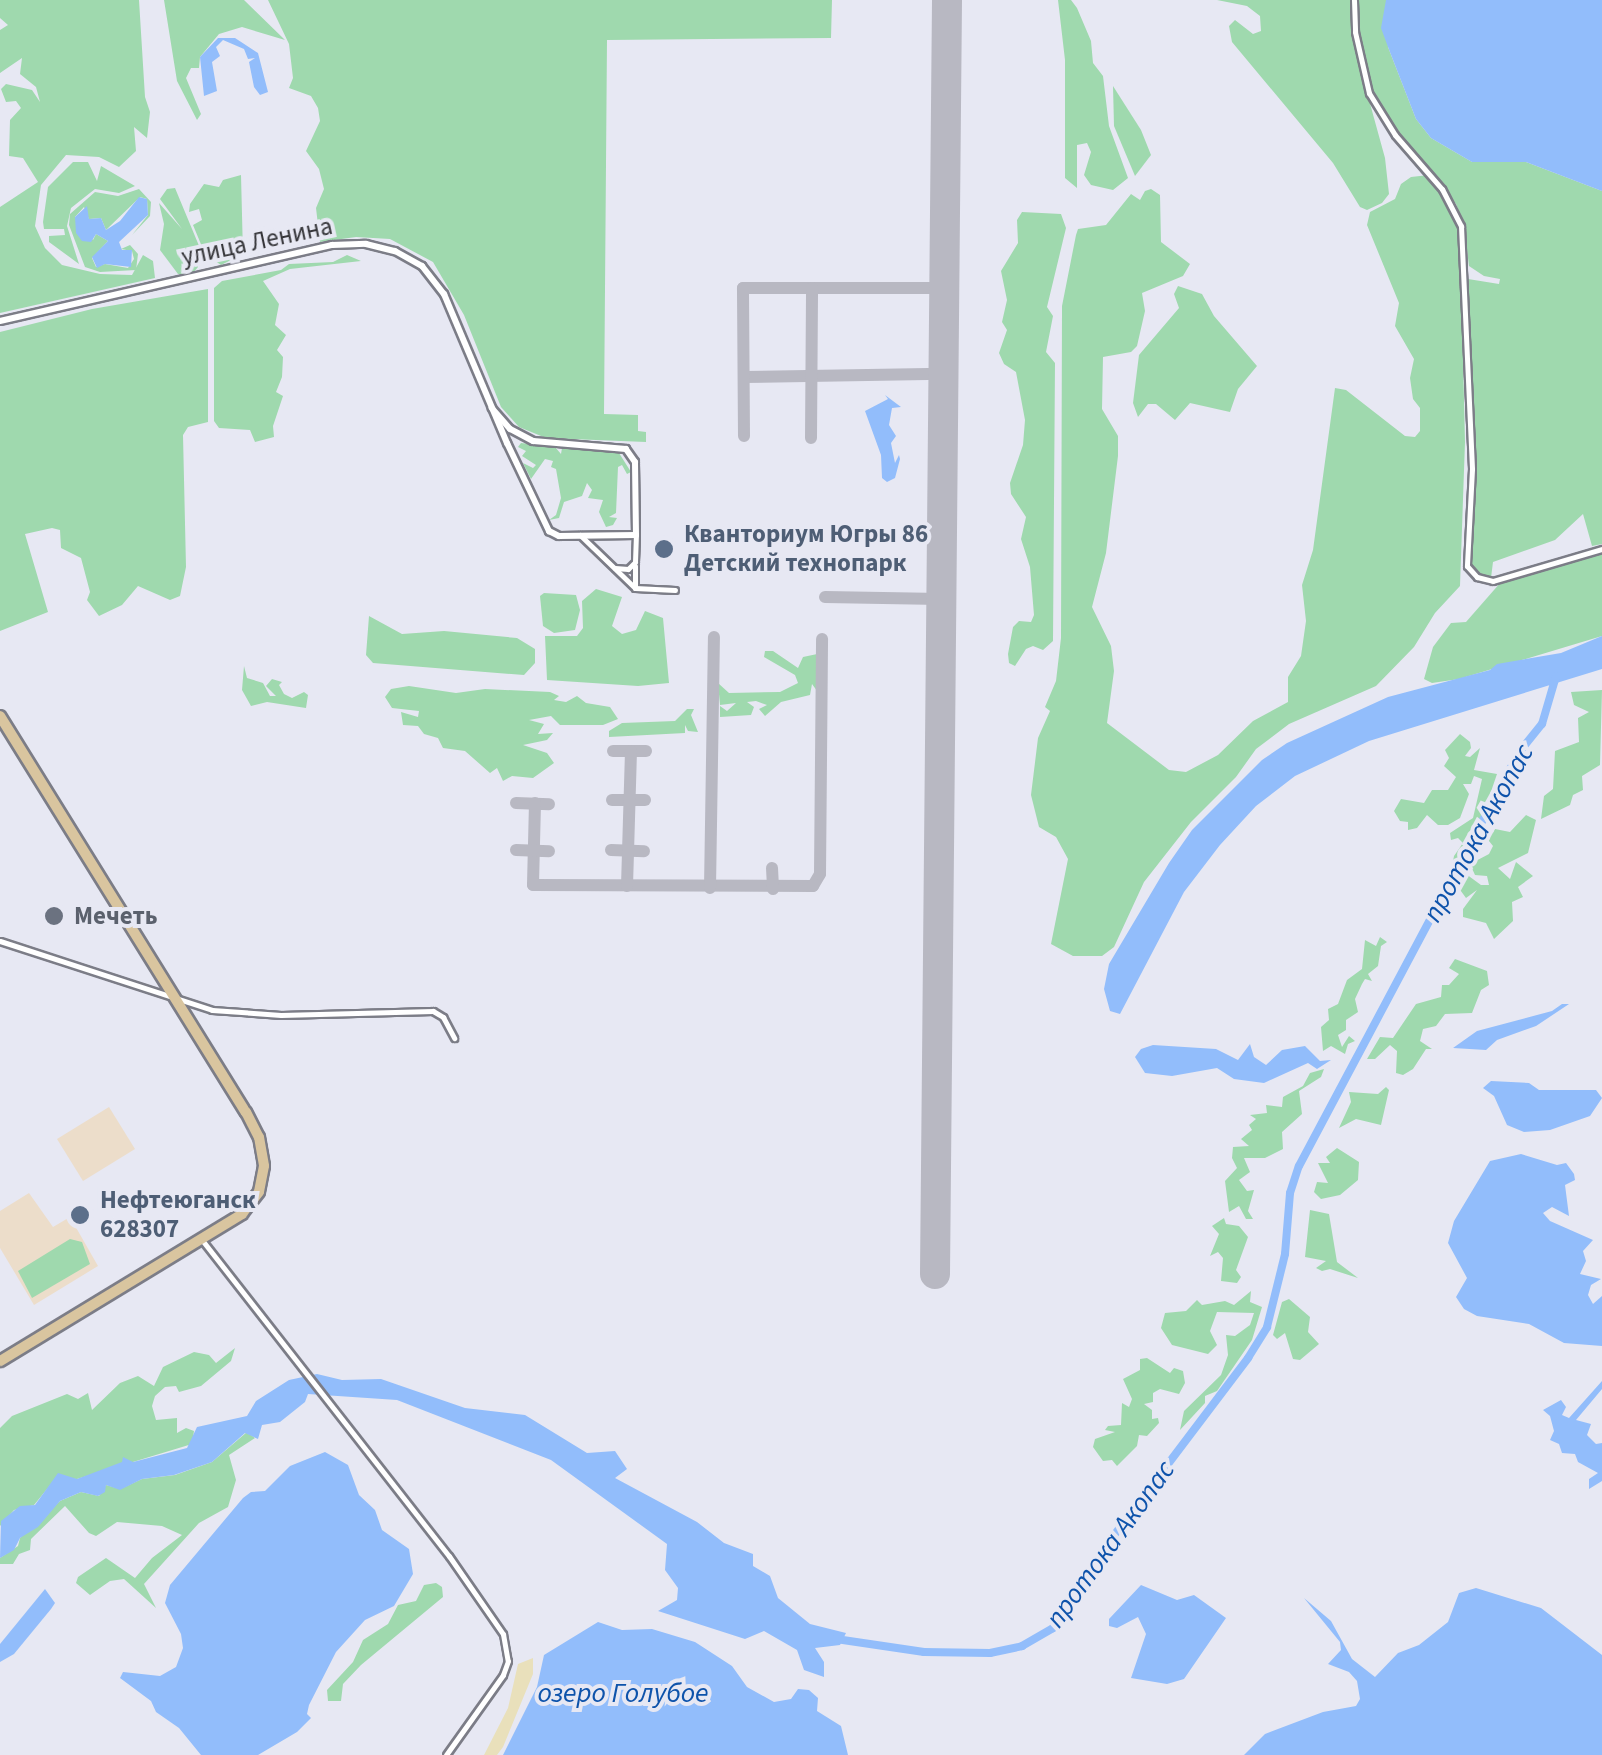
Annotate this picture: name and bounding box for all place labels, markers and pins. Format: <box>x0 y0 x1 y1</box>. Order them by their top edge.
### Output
place label: Кванториум Югры 86 Детский технопарк <box>684 520 928 579</box>
marker: Кванториум Югры 86 Детский технопарк <box>653 538 675 560</box>
place label: Мечеть <box>74 901 158 931</box>
marker: Мечеть <box>43 905 65 927</box>
place label: Нефтеюганск 628307 <box>100 1186 256 1245</box>
marker: Нефтеюганск 628307 <box>69 1204 91 1226</box>

